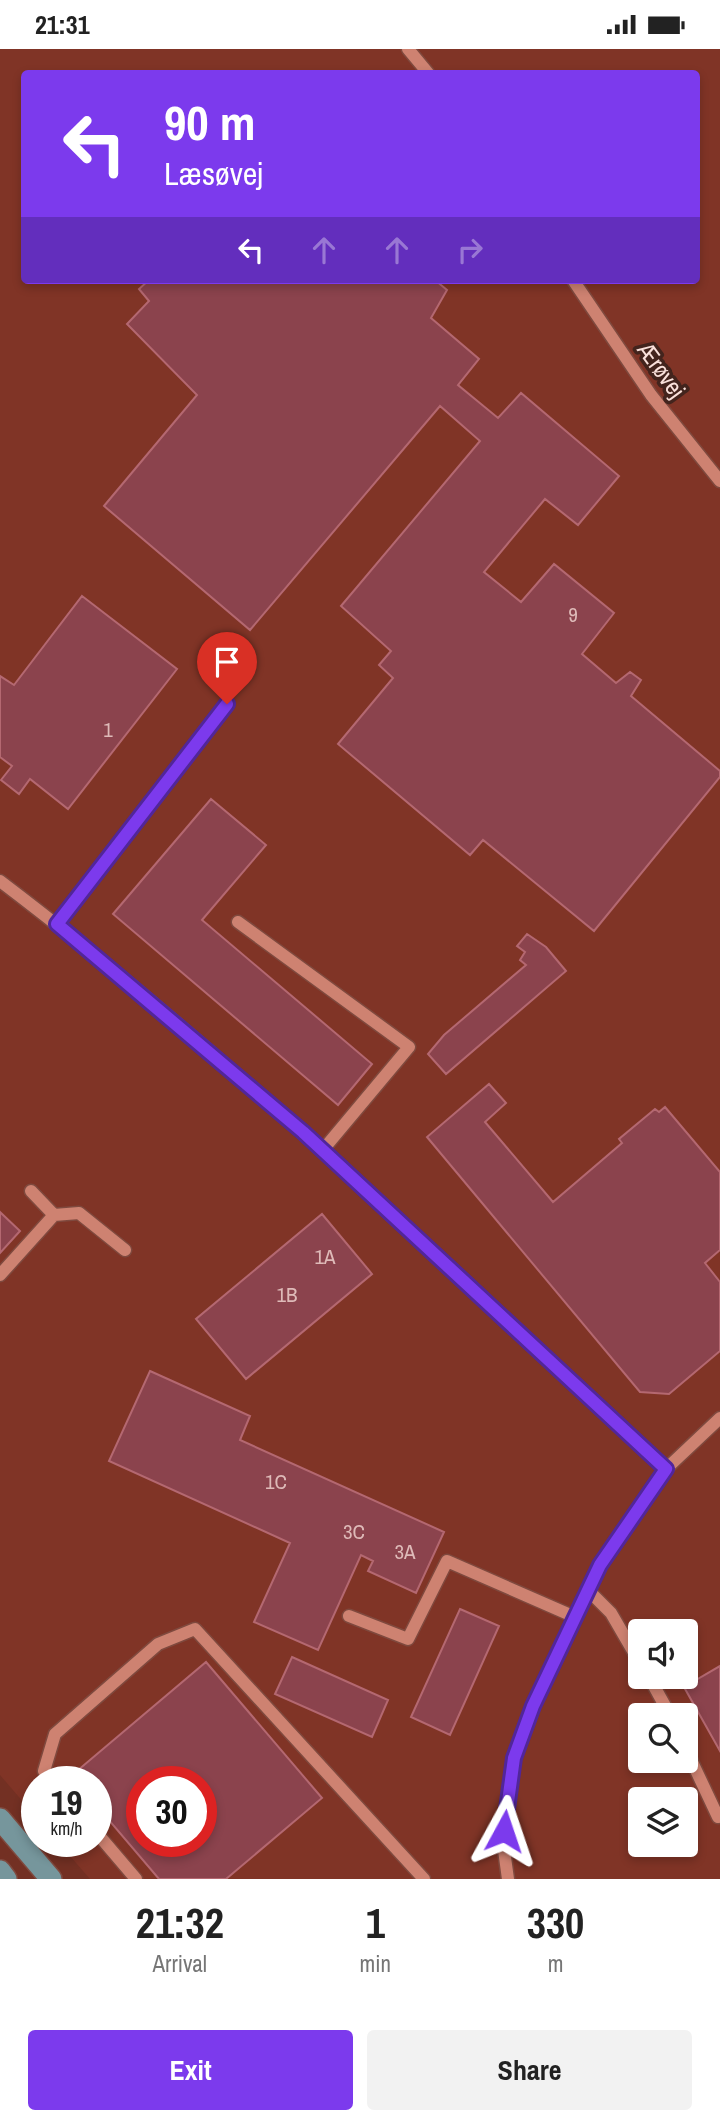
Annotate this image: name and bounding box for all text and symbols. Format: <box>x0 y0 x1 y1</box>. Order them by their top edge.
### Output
text: 21:31 <box>35 7 90 42</box>
text: 90 m <box>164 89 256 155</box>
icon: left <box>49 98 140 189</box>
text: Læsøvej <box>164 152 263 195</box>
icon: left <box>232 231 270 269</box>
icon: ahead <box>305 231 343 269</box>
icon: ahead <box>378 231 416 269</box>
icon: right <box>451 231 489 269</box>
street label: Ærøvej <box>630 334 693 404</box>
house number: 9 <box>568 600 578 629</box>
pin <box>197 632 257 704</box>
icon: arrive <box>208 643 246 681</box>
house number: 1 <box>103 715 113 744</box>
house number: 1A <box>314 1242 336 1271</box>
house number: 1B <box>276 1280 298 1309</box>
house number: 1C <box>265 1467 287 1496</box>
house number: 3C <box>343 1517 365 1546</box>
house number: 3A <box>394 1537 416 1566</box>
map controls <box>628 1619 698 1857</box>
button: sound <box>628 1619 698 1689</box>
button: search <box>628 1703 698 1773</box>
speed limit sign: 30 <box>126 1766 217 1857</box>
text: 19 <box>51 1779 82 1826</box>
button: layers <box>628 1787 698 1857</box>
position arrow <box>467 1794 541 1868</box>
text: km/h <box>51 1816 83 1841</box>
text: 21:32 <box>136 1895 224 1951</box>
text: 1 <box>366 1895 385 1951</box>
text: 330 <box>527 1895 584 1951</box>
text: Arrival <box>153 1948 207 1979</box>
text: min <box>360 1948 391 1979</box>
text: m <box>548 1948 563 1979</box>
button: Exit <box>28 2030 353 2110</box>
button: Share <box>367 2030 692 2110</box>

